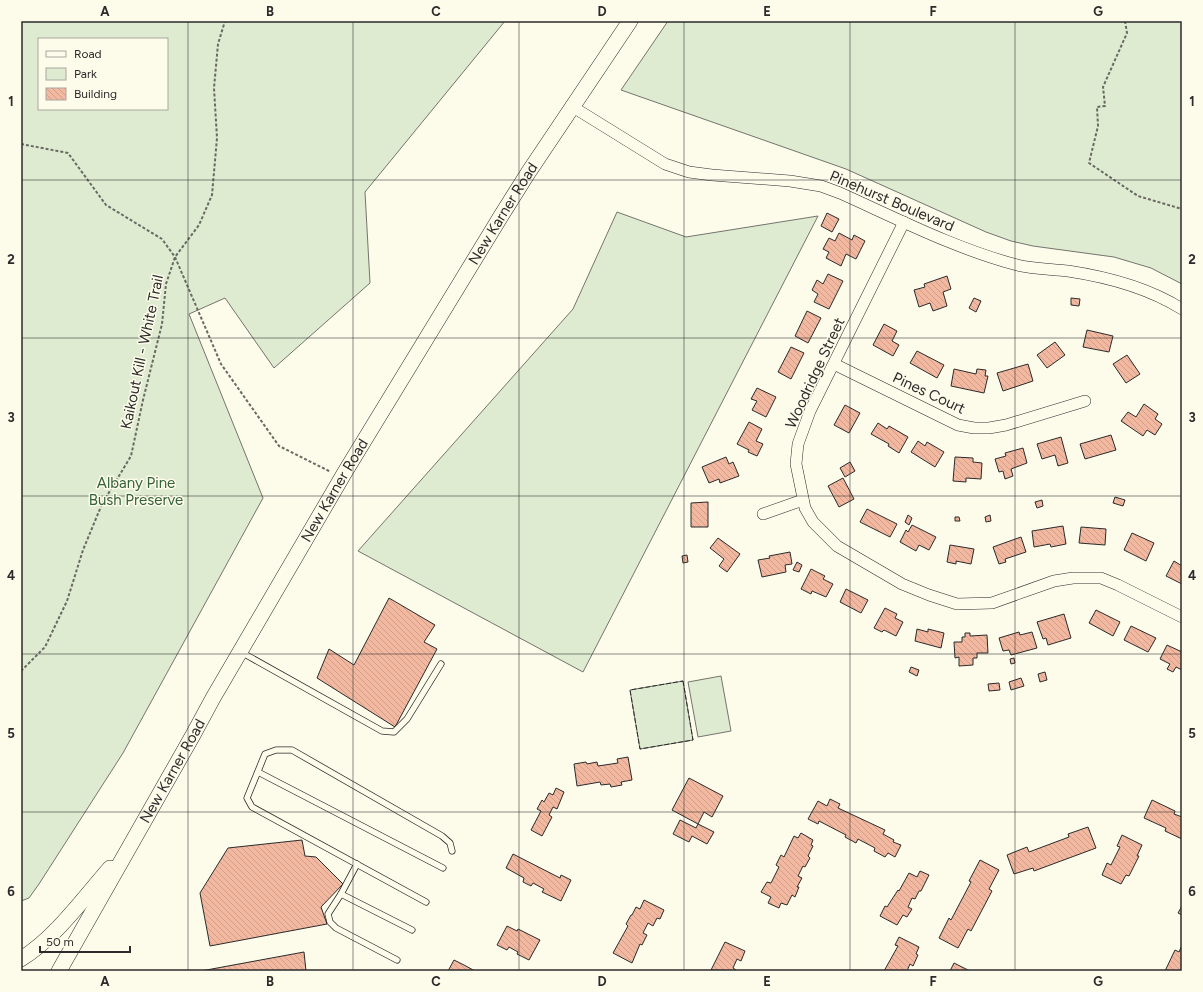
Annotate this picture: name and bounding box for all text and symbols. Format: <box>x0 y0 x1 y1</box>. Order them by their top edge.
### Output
text: A <box>100 4 110 19</box>
text: B <box>266 4 274 19</box>
text: C <box>431 4 441 19</box>
text: D <box>597 4 607 19</box>
text: E <box>763 4 771 19</box>
text: F <box>929 4 937 19</box>
text: G <box>1093 4 1103 19</box>
legend <box>38 38 168 110</box>
text: Road <box>74 47 102 61</box>
text: Park <box>74 67 97 81</box>
text: Building <box>74 87 117 101</box>
text: 1 <box>8 94 14 109</box>
text: 1 <box>1189 94 1195 109</box>
street label: New Karner Road <box>465 159 541 268</box>
street label: Pinehurst Boulevard <box>827 167 957 235</box>
text: 2 <box>7 252 15 267</box>
text: 2 <box>1188 252 1196 267</box>
street label: Kaikout Kill - White Trail <box>117 273 167 431</box>
street label: Woodridge Street <box>781 315 849 431</box>
street label: Pines Court <box>890 368 968 418</box>
text: 3 <box>7 410 15 425</box>
text: 3 <box>1188 410 1196 425</box>
street label: New Karner Road <box>297 436 372 545</box>
park label: Albany Pine Bush Preserve <box>89 474 183 509</box>
text: 4 <box>7 568 15 583</box>
text: 4 <box>1188 568 1196 583</box>
street label: New Karner Road <box>136 716 209 826</box>
text: 5 <box>7 726 15 741</box>
text: 5 <box>1188 726 1196 741</box>
text: 6 <box>7 884 15 899</box>
text: 6 <box>1188 884 1196 899</box>
scale bar <box>40 928 130 954</box>
text: 50 m <box>46 935 74 949</box>
text: A <box>100 974 110 989</box>
text: B <box>266 974 274 989</box>
text: C <box>431 974 441 989</box>
text: D <box>597 974 607 989</box>
text: E <box>763 974 771 989</box>
text: F <box>929 974 937 989</box>
text: G <box>1093 974 1103 989</box>

